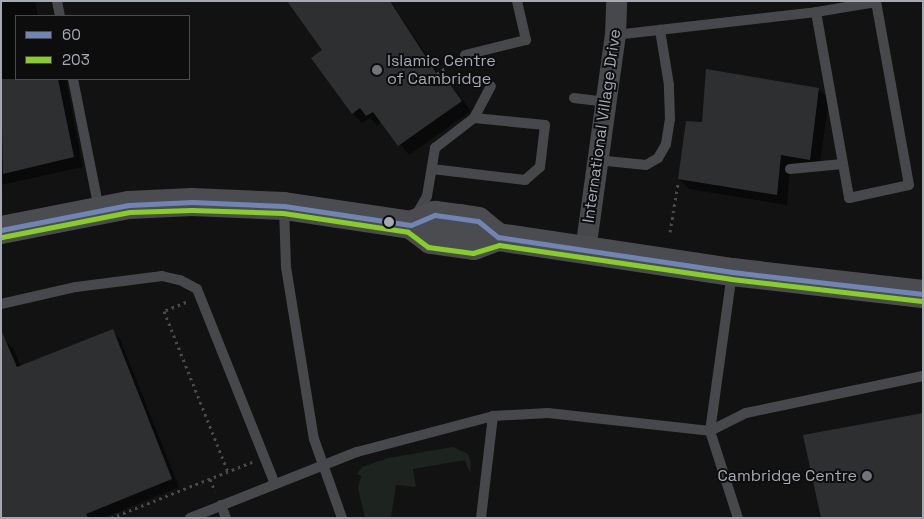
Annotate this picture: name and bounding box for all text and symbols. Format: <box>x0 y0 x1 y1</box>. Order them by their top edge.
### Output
legend <box>15 15 190 80</box>
text: 60 <box>62 25 81 44</box>
street label: International Village Drive <box>579 28 625 224</box>
text: 203 <box>62 50 90 69</box>
place label: Islamic Centre of Cambridge <box>387 51 496 89</box>
marker: Islamic Centre of Cambridge <box>371 64 383 76</box>
unlabelled marker <box>384 217 394 227</box>
place label: Cambridge Centre <box>717 466 857 486</box>
marker: Cambridge Centre <box>861 470 873 482</box>

